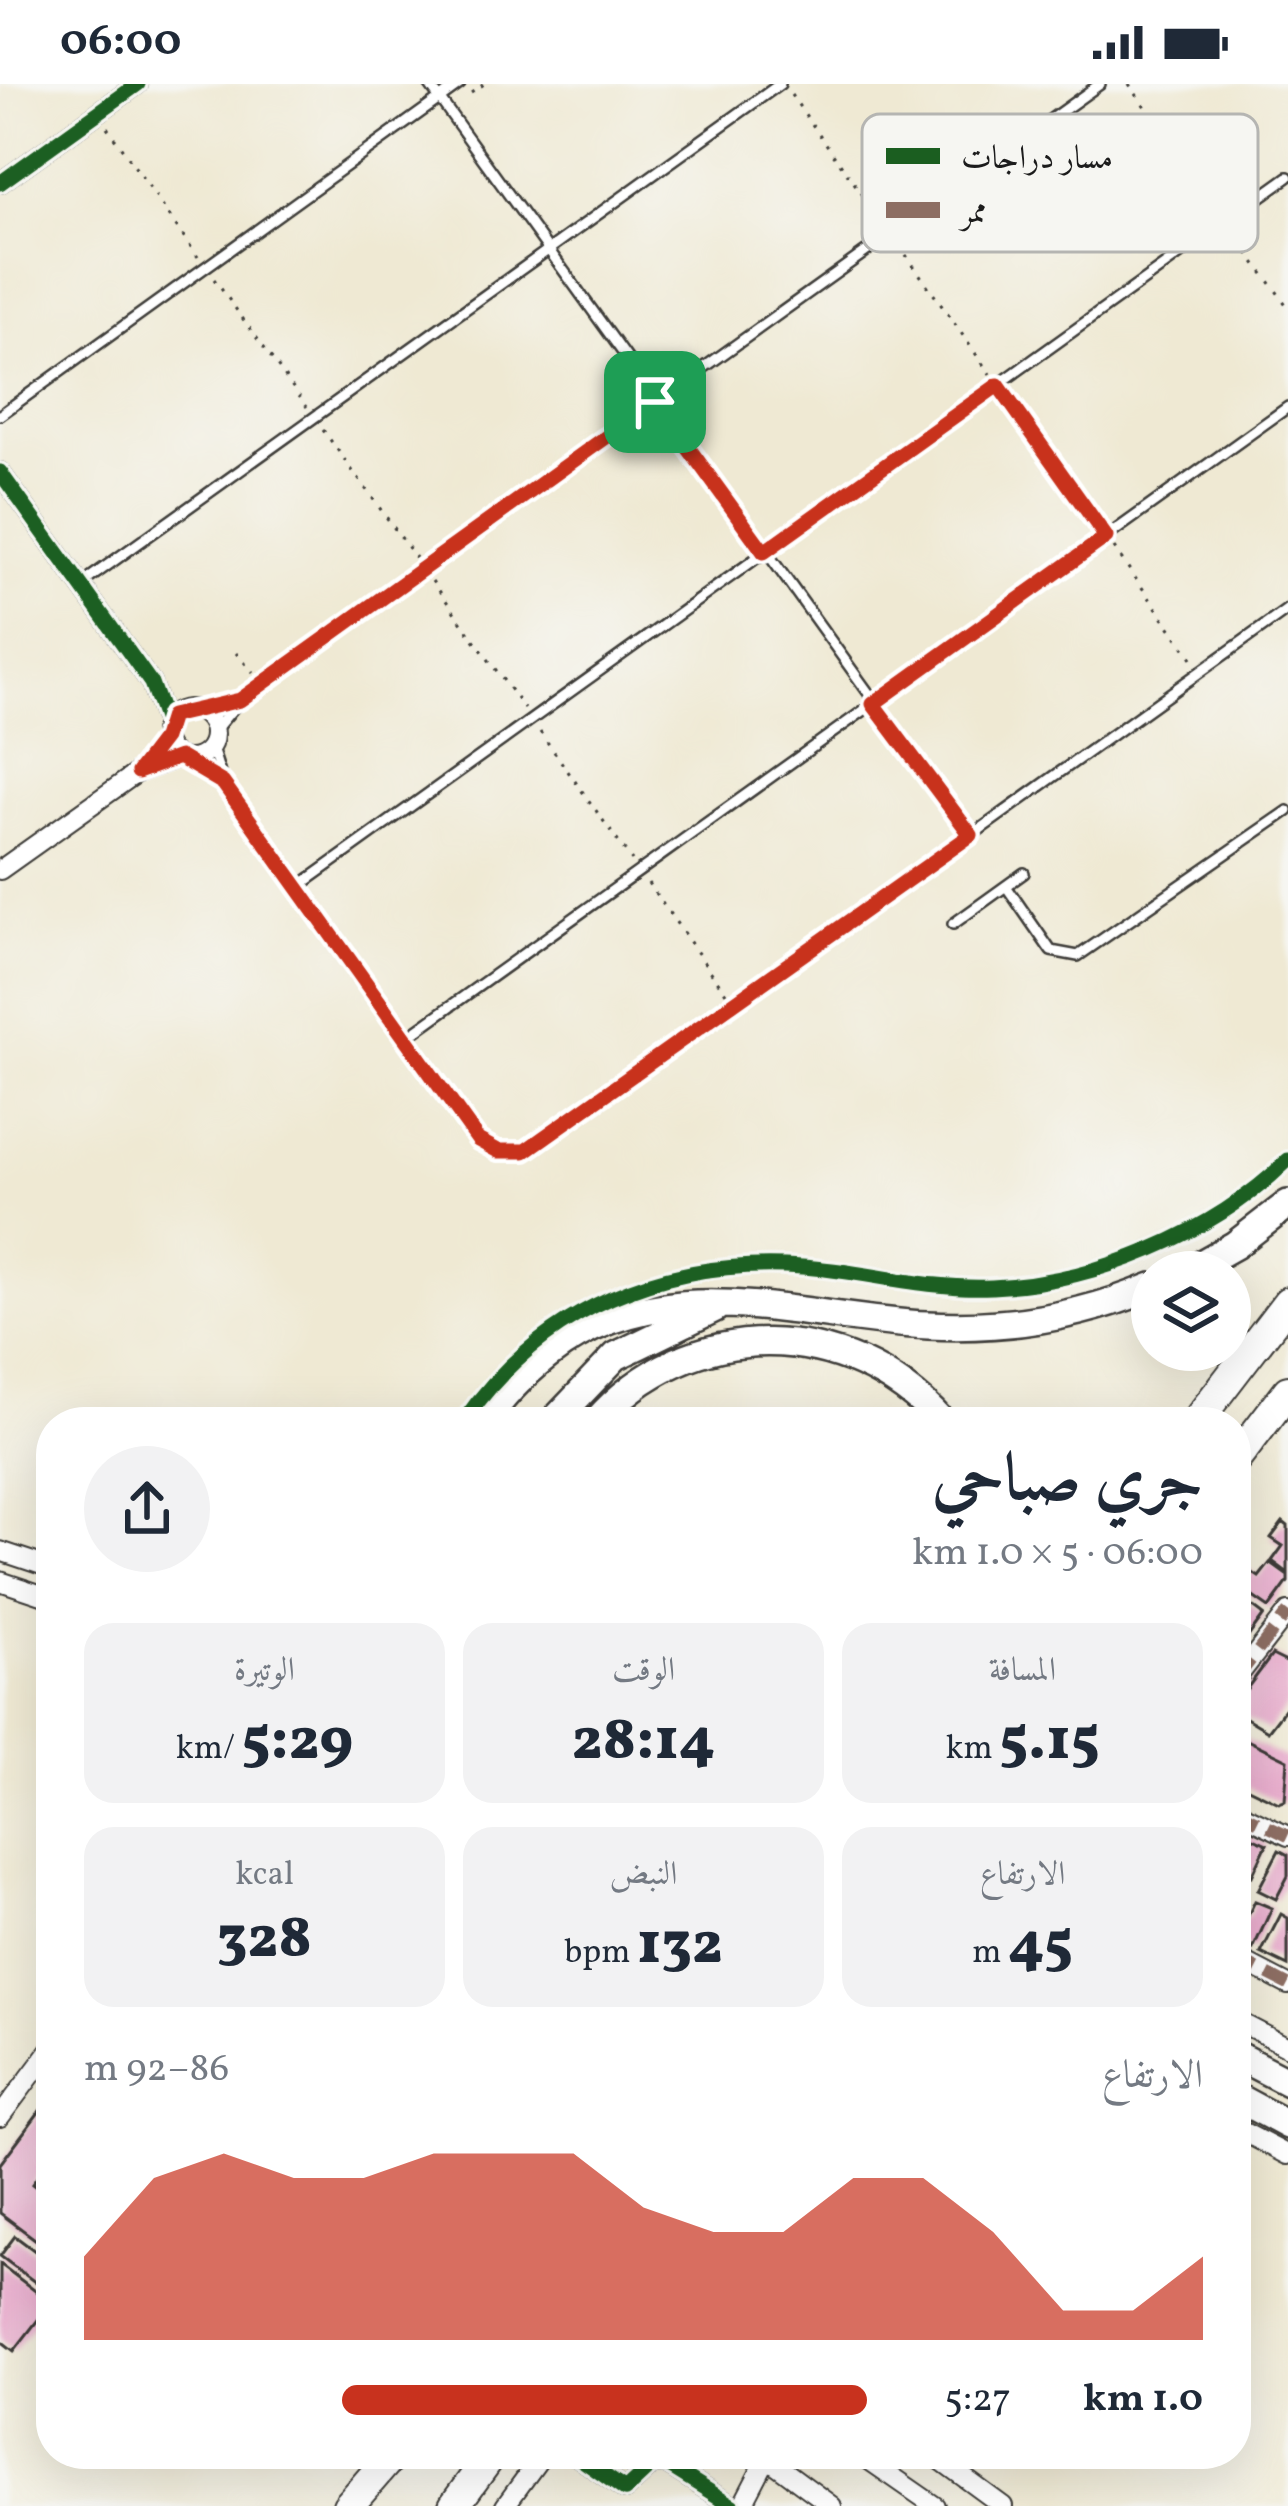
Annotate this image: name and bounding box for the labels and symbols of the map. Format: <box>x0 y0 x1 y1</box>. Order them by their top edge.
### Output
legend <box>862 114 1258 252</box>
text: مسار دراجات <box>961 137 1113 183</box>
text: ممر <box>958 191 987 237</box>
pin <box>604 351 706 453</box>

